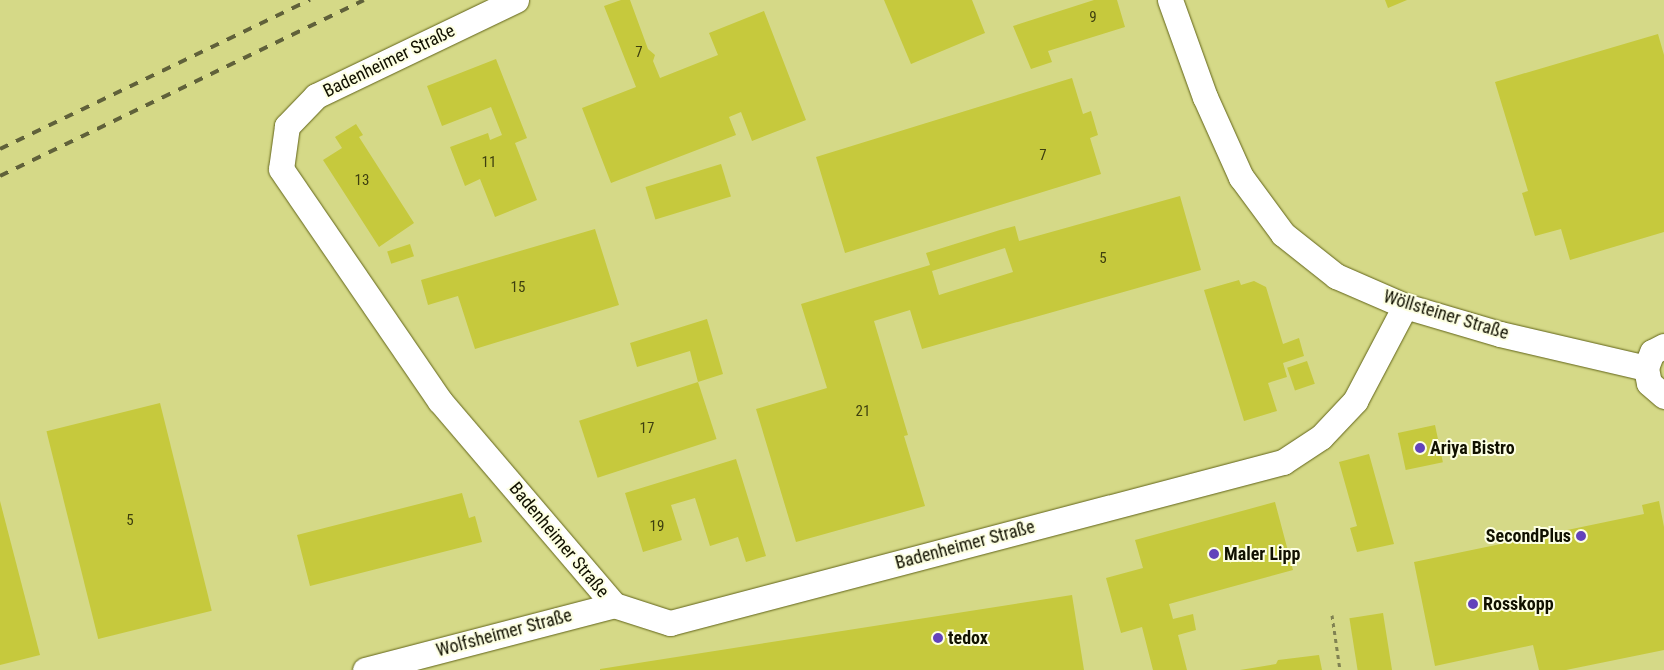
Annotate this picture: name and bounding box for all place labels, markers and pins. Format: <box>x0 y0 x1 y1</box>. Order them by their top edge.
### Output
place label: Ariya Bistro <box>1430 437 1515 459</box>
marker: Ariya Bistro <box>1414 442 1426 454</box>
place label: SecondPlus <box>1486 525 1571 547</box>
marker: SecondPlus <box>1575 530 1587 542</box>
place label: Maler Lipp <box>1224 543 1300 565</box>
marker: Maler Lipp <box>1208 548 1220 560</box>
place label: Rosskopp <box>1483 593 1554 615</box>
marker: Rosskopp <box>1467 598 1479 610</box>
place label: tedox <box>948 627 988 649</box>
marker: tedox <box>932 632 944 644</box>

